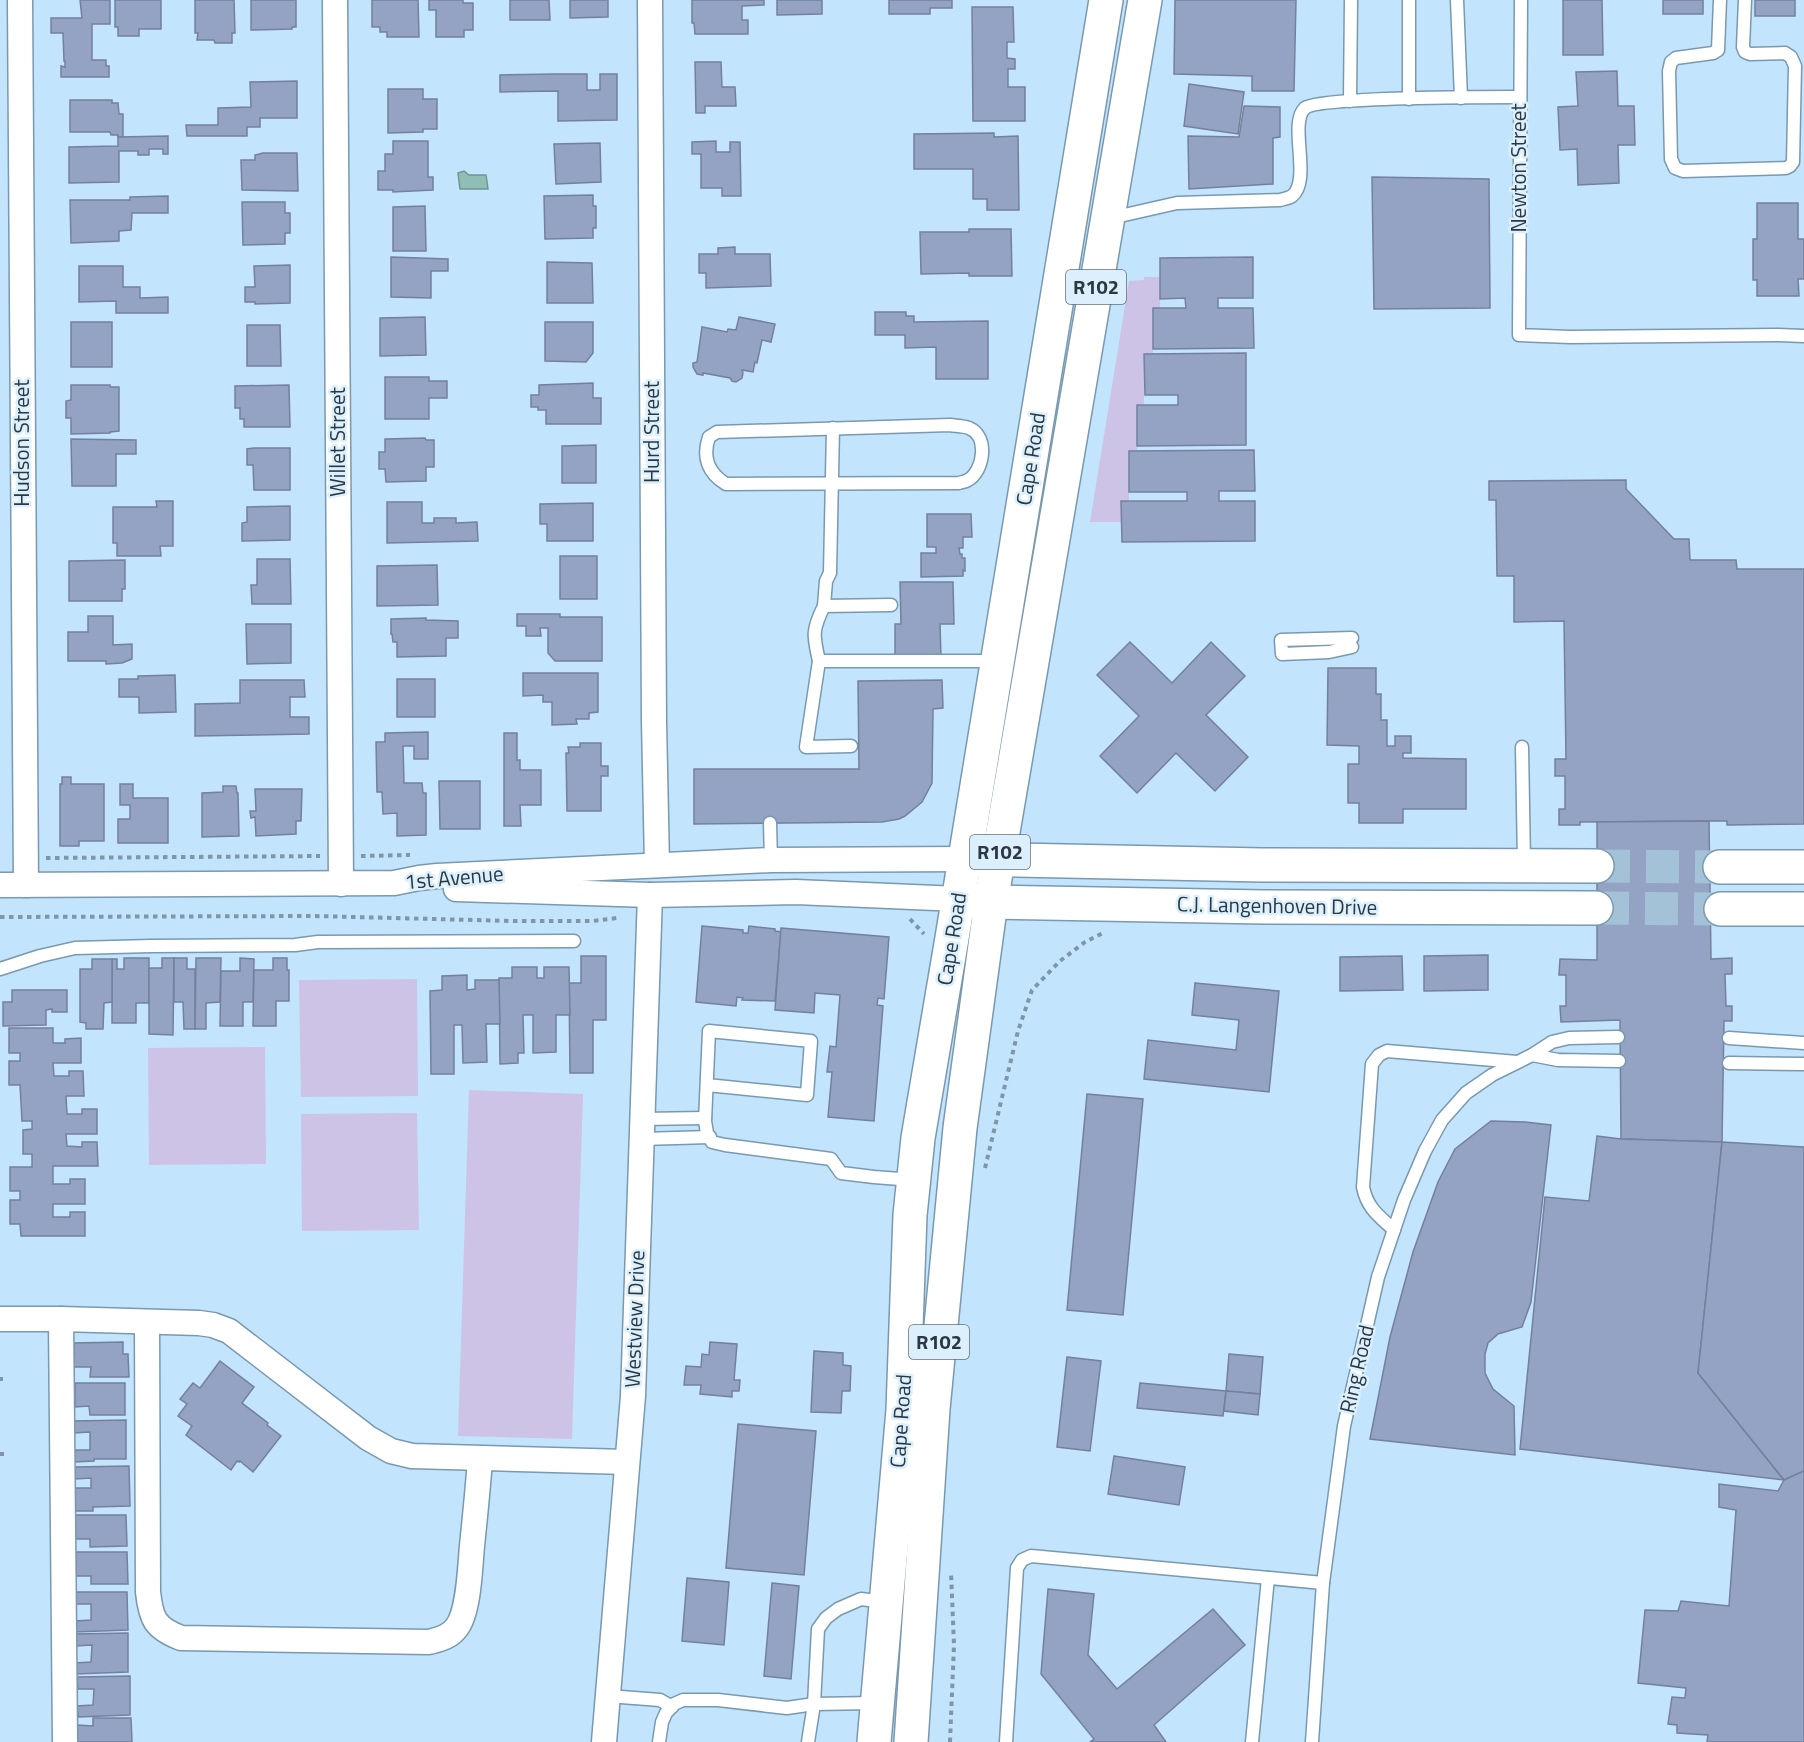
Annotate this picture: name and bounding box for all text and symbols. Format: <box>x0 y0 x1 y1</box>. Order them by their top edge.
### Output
street label: Newton Street <box>1502 103 1534 233</box>
road number: R102 <box>1066 270 1126 304</box>
street label: Hudson Street <box>5 379 37 507</box>
street label: Hurd Street <box>635 380 667 483</box>
street label: Willet Street <box>321 387 353 497</box>
street label: Cape Road <box>1007 410 1053 508</box>
road number: R102 <box>970 835 1030 869</box>
street label: 1st Avenue <box>403 857 505 897</box>
street label: C.J. Langenhoven Drive <box>1177 887 1377 923</box>
street label: Cape Road <box>928 890 974 988</box>
street label: Westview Drive <box>616 1250 652 1388</box>
street label: Ring Road <box>1330 1321 1382 1416</box>
road number: R102 <box>909 1325 969 1359</box>
street label: Cape Road <box>881 1373 919 1469</box>

